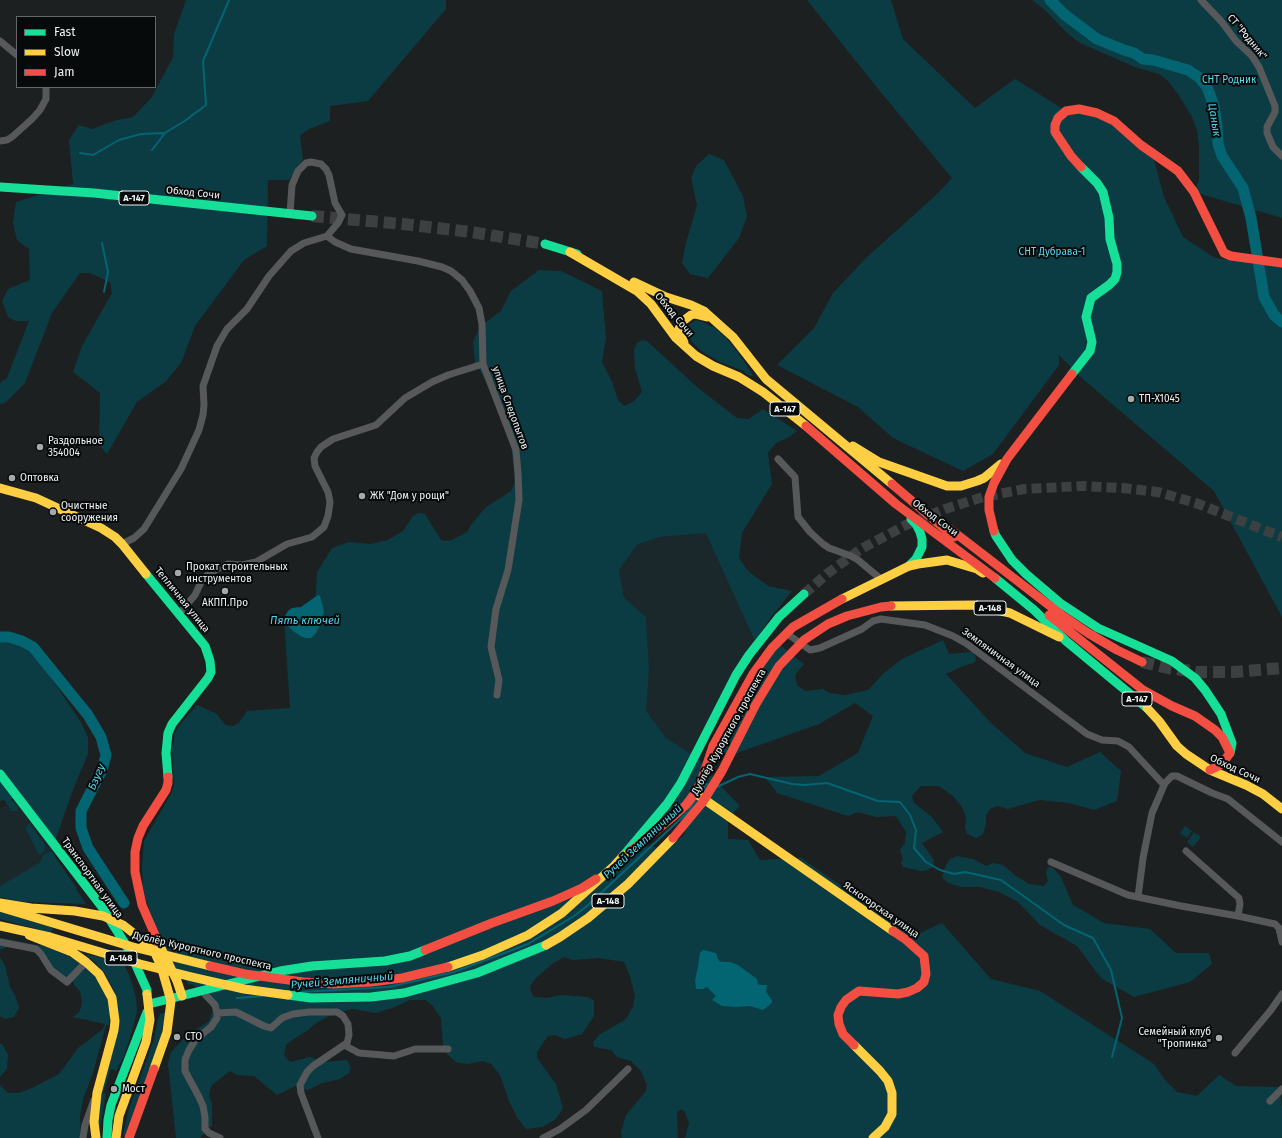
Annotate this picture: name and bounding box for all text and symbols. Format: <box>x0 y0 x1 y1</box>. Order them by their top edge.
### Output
street label: СТ "Родник" <box>1225 12 1269 62</box>
legend <box>16 16 156 88</box>
text: Fast <box>54 25 76 39</box>
text: Slow <box>54 45 80 59</box>
text: Jam <box>54 65 74 79</box>
park label: СНТ Родник <box>1202 74 1256 86</box>
water label: Цанык <box>1205 102 1223 138</box>
street label: Обход Сочи <box>165 184 221 202</box>
road number: А-147 <box>119 191 149 205</box>
park label: СНТ Дубрава-1 <box>1019 246 1085 258</box>
street label: Обход Сочи <box>652 290 696 340</box>
street label: улица Следопытов <box>489 365 531 451</box>
place label: ТП-Х1045 <box>1139 393 1180 405</box>
marker: ТП-Х1045 <box>1126 394 1136 404</box>
road number: А-147 <box>770 402 800 416</box>
place label: Раздольное 354004 <box>48 435 103 458</box>
marker: Раздольное 354004 <box>35 442 45 452</box>
place label: Оптовка <box>20 472 59 484</box>
marker: Оптовка <box>7 473 17 483</box>
place label: ЖК "Дом у рощи" <box>370 490 449 502</box>
marker: ЖК "Дом у рощи" <box>357 491 367 501</box>
street label: Обход Сочи <box>910 497 960 539</box>
place label: Очистные сооружения <box>61 500 118 524</box>
marker: Очистные сооружения <box>48 507 58 517</box>
place label: Прокат строительных инструментов <box>186 561 288 584</box>
street label: Тепличная улица <box>152 565 212 635</box>
marker: Прокат строительных инструментов <box>173 568 183 578</box>
marker: АКПП.Про <box>220 586 230 596</box>
place label: АКПП.Про <box>202 597 248 609</box>
road number: А-148 <box>974 601 1006 615</box>
water label: Пять ключей <box>270 614 340 628</box>
street label: Земляничная улица <box>960 626 1042 690</box>
street label: Дублёр Курортного проспекта <box>689 667 769 797</box>
road number: А-147 <box>1122 692 1152 706</box>
street label: Обход Сочи <box>1208 752 1262 786</box>
water label: Бзугу <box>86 762 108 792</box>
water label: Ручей Земляничный <box>601 802 685 882</box>
street label: Транспортная улица <box>59 835 125 921</box>
street label: Ясногорская улица <box>841 879 921 941</box>
road number: А-148 <box>592 894 624 908</box>
street label: Дублёр Курортного проспекта <box>131 929 273 973</box>
road number: А-148 <box>105 951 137 965</box>
water label: Ручей Земляничный <box>290 970 394 992</box>
place label: Семейный клуб "Тропинка" <box>1138 1026 1211 1050</box>
place label: СТО <box>185 1031 202 1043</box>
marker: СТО <box>172 1032 182 1042</box>
marker: Семейный клуб "Тропинка" <box>1214 1033 1224 1043</box>
place label: Мост <box>122 1083 145 1095</box>
marker: Мост <box>109 1084 119 1094</box>

